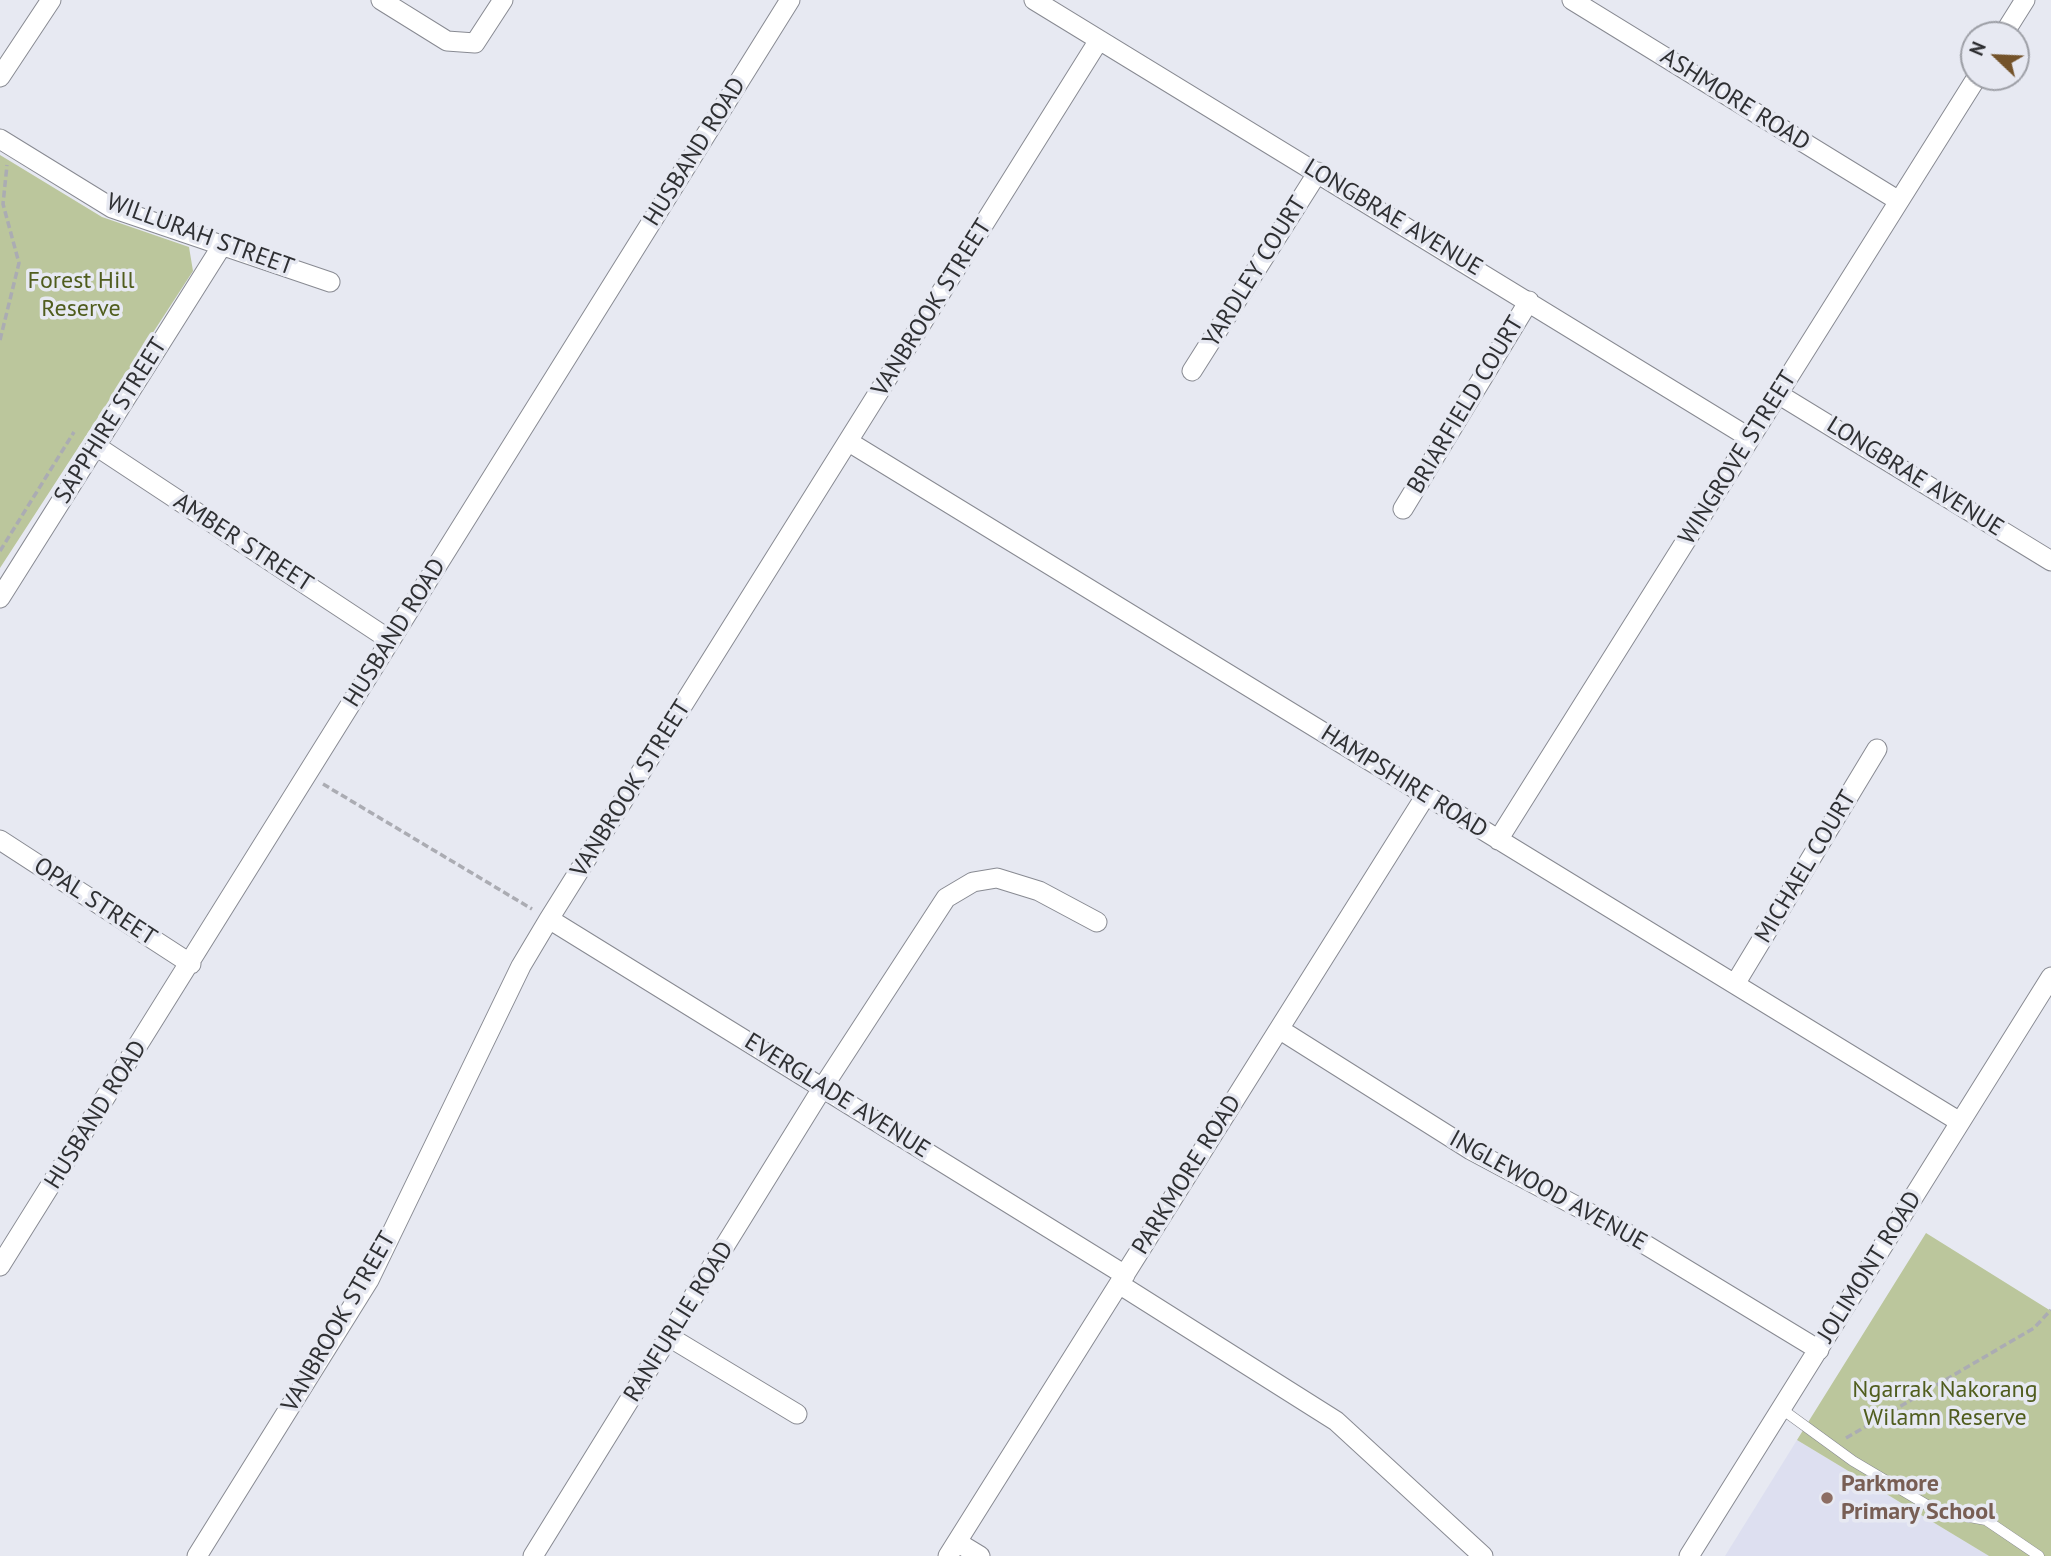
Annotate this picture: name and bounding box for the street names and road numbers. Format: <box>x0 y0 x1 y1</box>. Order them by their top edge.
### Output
street label: ASHMORE ROAD <box>1655 43 1815 157</box>
street label: HUSBAND ROAD <box>638 72 752 232</box>
street label: LONGBRAE AVENUE <box>1299 153 1487 283</box>
street label: WILLURAH STREET <box>103 188 297 282</box>
street label: YARDLEY COURT <box>1197 191 1313 353</box>
street label: VANBROOK STREET <box>866 214 998 402</box>
street label: BRIARFIELD COURT <box>1402 311 1530 499</box>
street label: SAPPHIRE STREET <box>49 333 173 509</box>
street label: WINGROVE STREET <box>1673 366 1803 550</box>
street label: LONGBRAE AVENUE <box>1821 411 2009 543</box>
street label: AMBER STREET <box>168 487 318 599</box>
street label: HUSBAND ROAD <box>338 553 452 713</box>
street label: VANBROOK STREET <box>565 695 697 883</box>
street label: HAMPSHIRE ROAD <box>1315 719 1493 845</box>
street label: MICHAEL COURT <box>1749 786 1863 948</box>
street label: OPAL STREET <box>28 852 162 952</box>
street label: EVERGLADE AVENUE <box>739 1027 935 1165</box>
street label: HUSBAND ROAD <box>39 1035 153 1195</box>
street label: PARKMORE ROAD <box>1126 1090 1248 1260</box>
street label: INGLEWOOD AVENUE <box>1444 1125 1652 1257</box>
street label: JOLIMONT ROAD <box>1812 1186 1928 1348</box>
street label: VANBROOK STREET <box>276 1227 402 1417</box>
street label: RANFURLIE ROAD <box>618 1237 740 1407</box>

